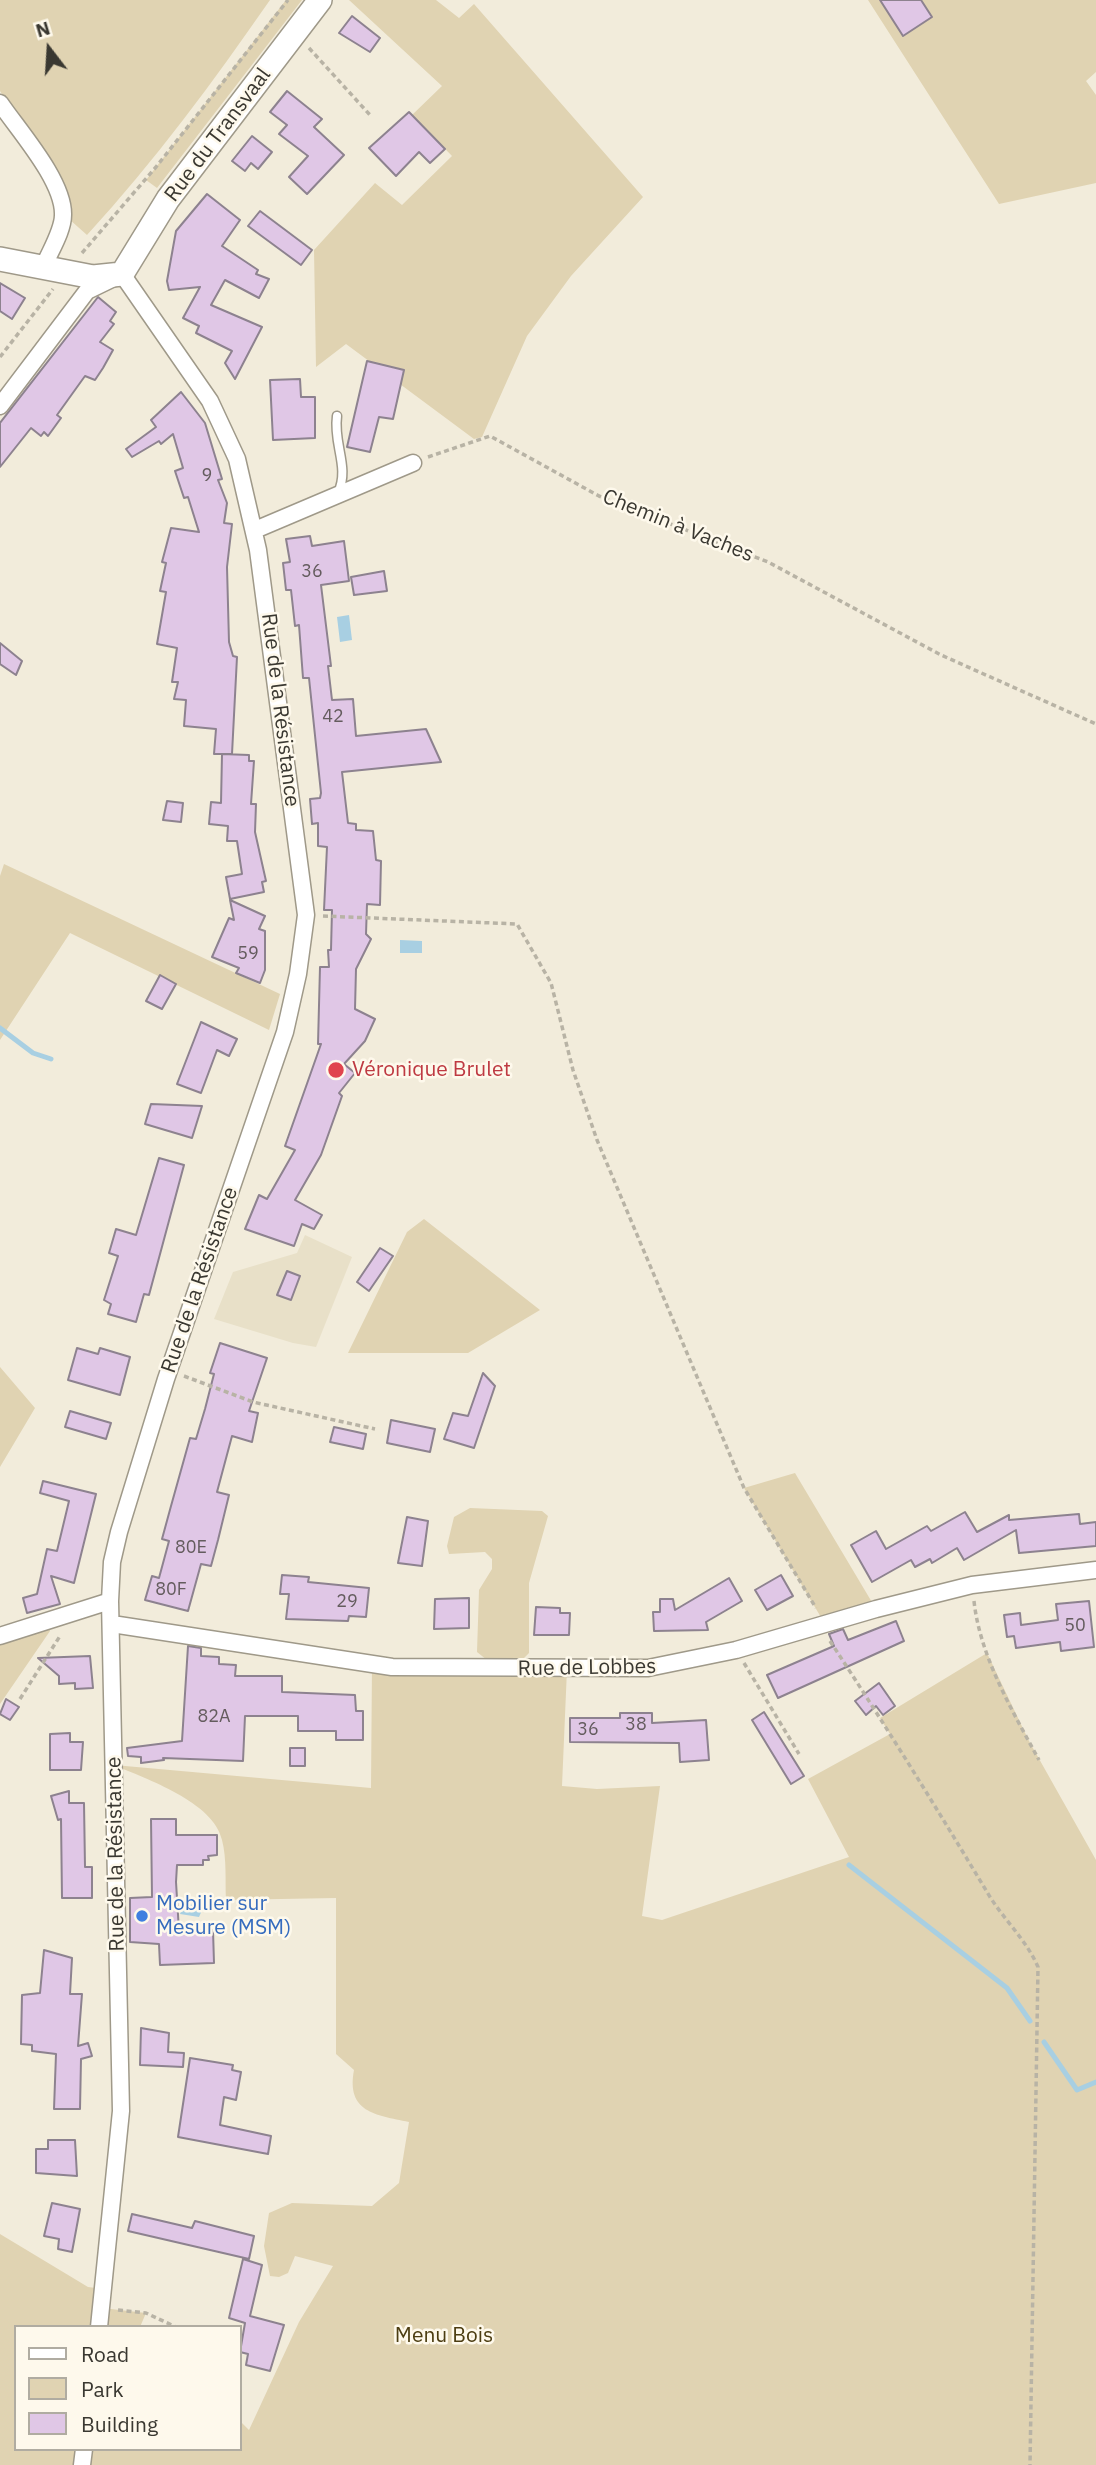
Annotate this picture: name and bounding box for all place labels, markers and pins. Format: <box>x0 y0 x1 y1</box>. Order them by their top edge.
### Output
place label: Véronique Brulet <box>352 1057 511 1083</box>
marker: Véronique Brulet <box>326 1060 346 1080</box>
place label: Mobilier sur Mesure (MSM) <box>156 1891 291 1941</box>
marker: Mobilier sur Mesure (MSM) <box>134 1908 150 1924</box>

